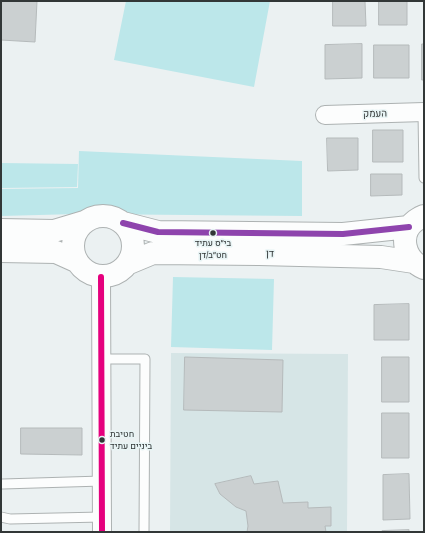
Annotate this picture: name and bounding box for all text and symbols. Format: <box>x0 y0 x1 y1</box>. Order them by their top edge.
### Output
street label: העמק <box>363 108 387 120</box>
marker: בי״ס עתיד חט״ב/דן <box>208 228 218 238</box>
place label: בי״ס עתיד חט״ב/דן <box>195 239 231 260</box>
street label: דן <box>266 248 274 260</box>
place label: חטיבת ביניים עתיד <box>110 430 152 451</box>
marker: חטיבת ביניים עתיד <box>97 435 107 445</box>

